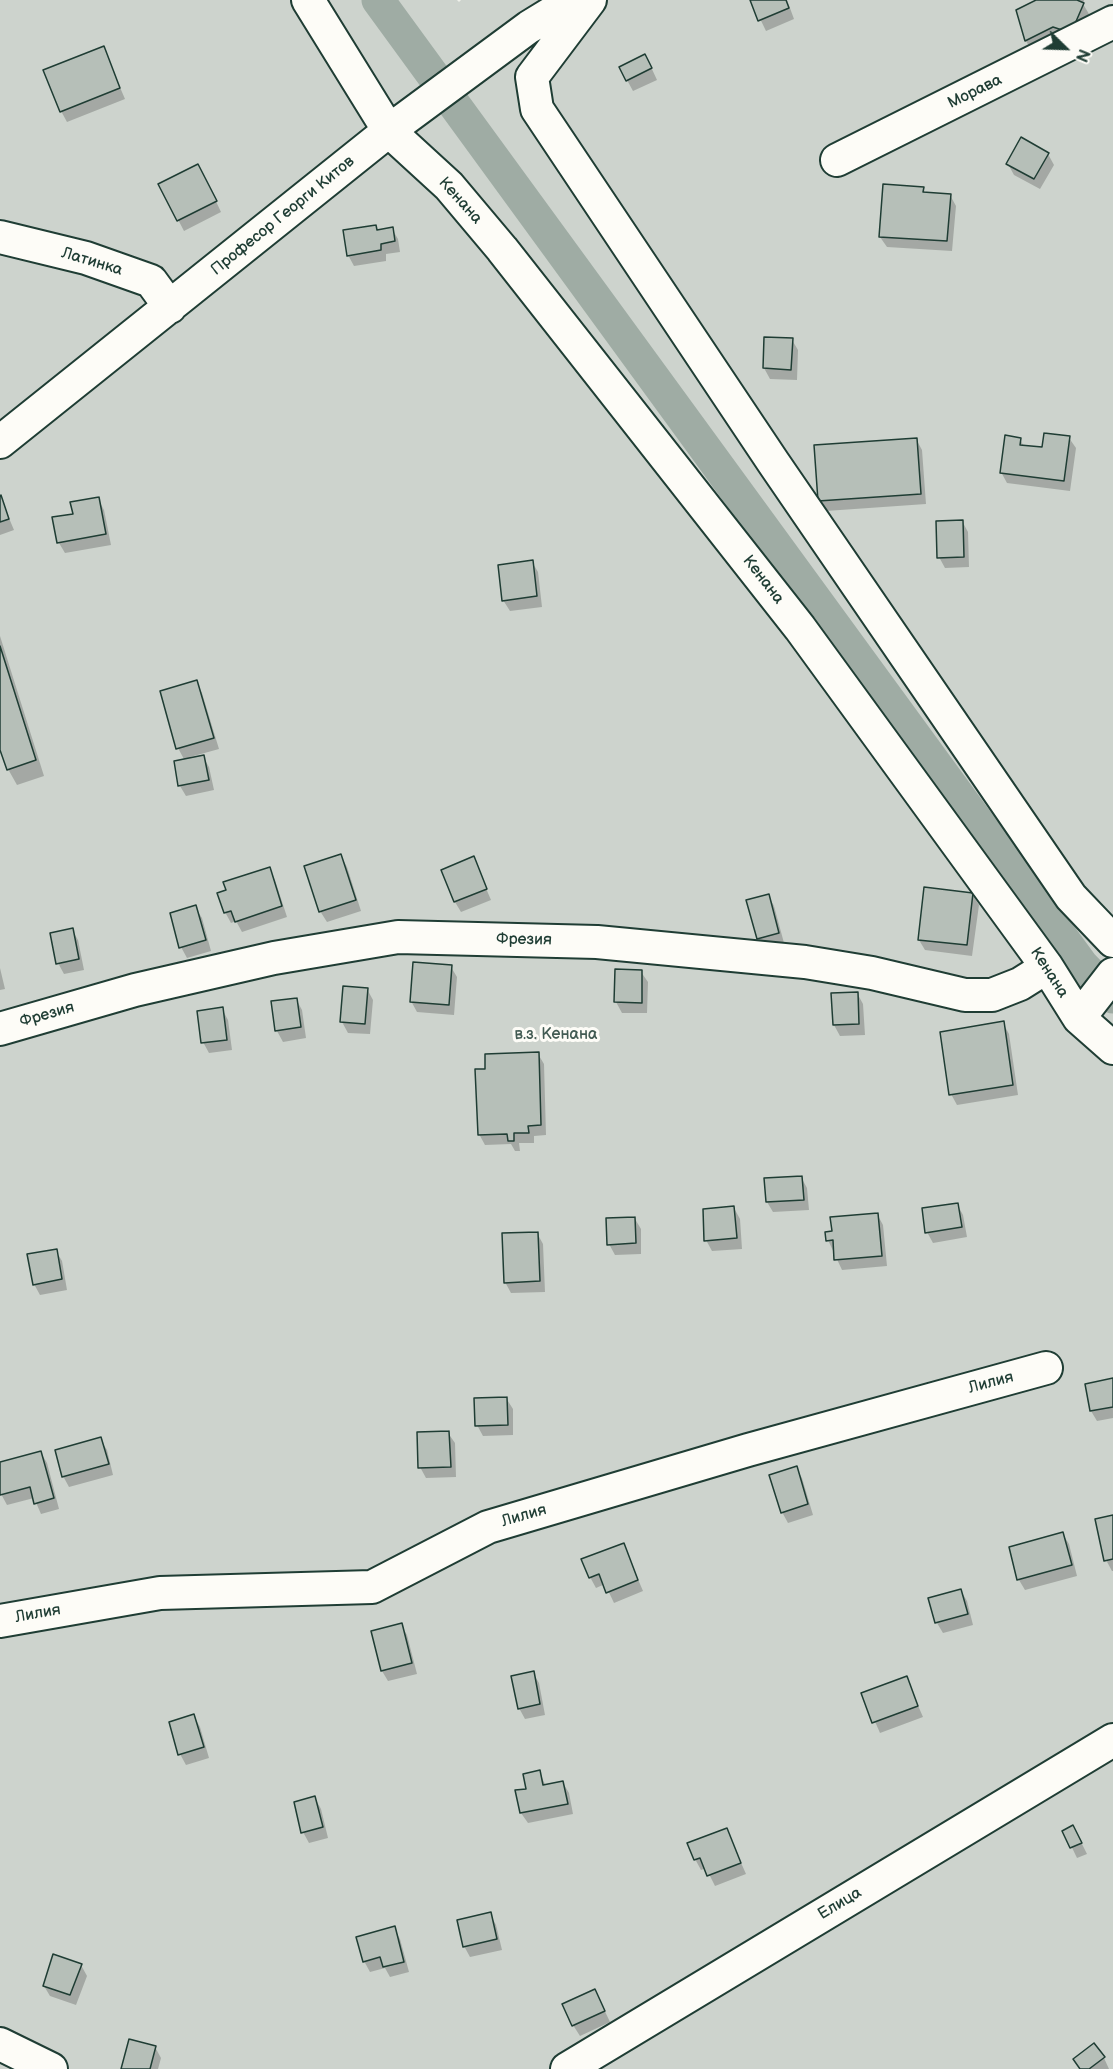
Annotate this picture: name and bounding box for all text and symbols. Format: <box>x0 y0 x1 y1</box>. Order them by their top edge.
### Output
north arrow <box>1035 18 1095 78</box>
text: N <box>1071 46 1093 64</box>
street label: Морава <box>945 71 1005 113</box>
street label: Професор Георги Китов <box>207 152 359 280</box>
street label: Кенана <box>434 174 486 228</box>
street label: Латинка <box>59 244 125 280</box>
street label: Кенана <box>738 552 788 608</box>
street label: Фрезия <box>496 930 552 950</box>
street label: Кенана <box>1026 944 1072 1002</box>
street label: Фрезия <box>18 998 76 1032</box>
park label: в.з. Кенана <box>515 1025 597 1045</box>
street label: Лилия <box>966 1368 1016 1398</box>
street label: Лилия <box>499 1500 549 1532</box>
street label: Лилия <box>14 1601 62 1627</box>
street label: Елица <box>815 1884 865 1924</box>

